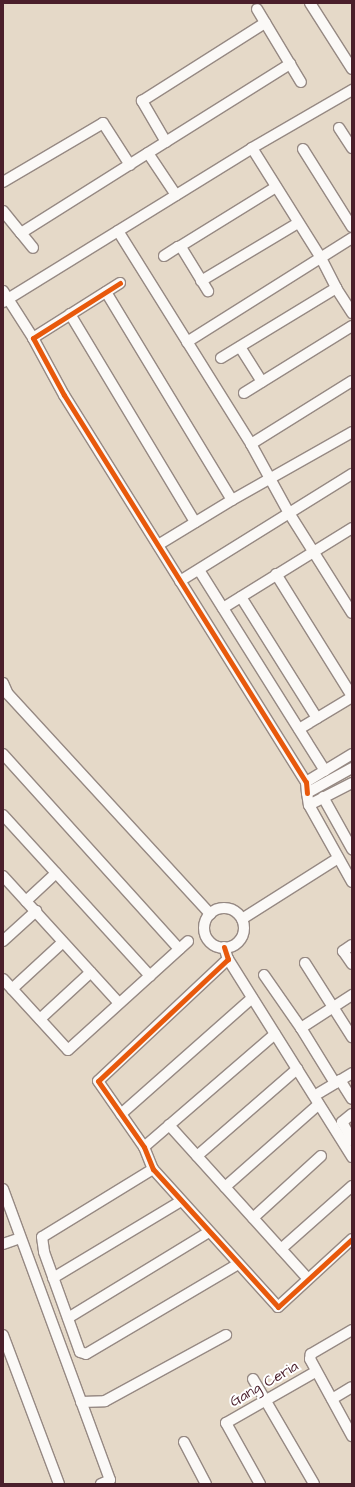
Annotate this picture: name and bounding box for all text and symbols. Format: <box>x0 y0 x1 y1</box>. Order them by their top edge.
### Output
street label: Gang Ceria <box>227 1357 301 1411</box>

